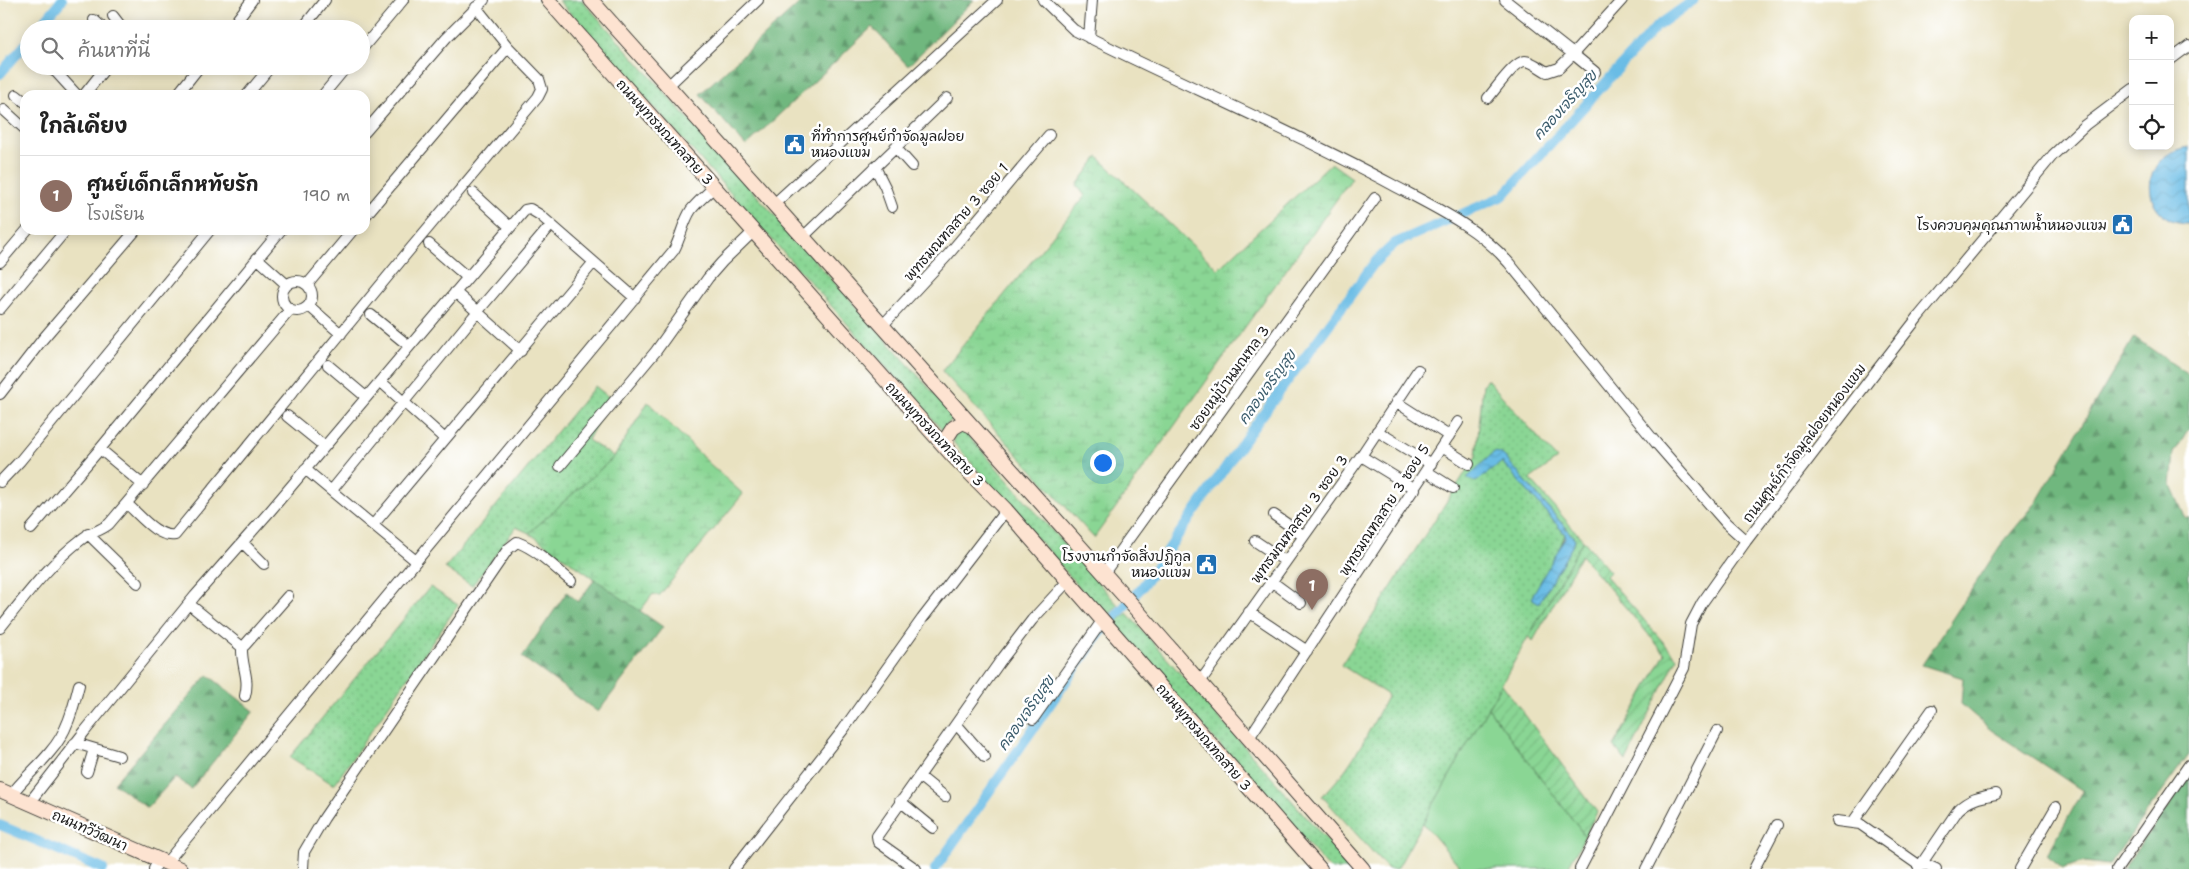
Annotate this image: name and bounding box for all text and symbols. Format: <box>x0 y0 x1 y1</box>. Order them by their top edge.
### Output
map controls <box>2129 15 2174 150</box>
button: + <box>2129 15 2174 60</box>
search box <box>20 20 370 75</box>
icon: search <box>38 34 66 62</box>
text: ค้นหาที่นี่ <box>78 38 150 63</box>
button: − <box>2129 60 2174 105</box>
water label: คลองเจริญสุข <box>1528 65 1603 145</box>
street label: ถนนพุทธมณฑลสาย 3 <box>612 75 717 189</box>
button: locate <box>2129 105 2174 150</box>
text: ใกล้เคียง <box>40 112 127 140</box>
place label: ที่ทำการศูนย์กำจัดมูลฝอย หนองแขม <box>811 123 964 161</box>
public building icon: ที่ทำการศูนย์กำจัดมูลฝอย หนองแขม <box>783 132 807 156</box>
street label: พุทธมณฑลสาย 3 ซอย 1 <box>900 159 1013 285</box>
text: ศูนย์เด็กเล็กหทัยรัก <box>87 172 259 197</box>
text: 1 <box>52 185 60 206</box>
text: 190 m <box>303 185 350 206</box>
text: โรงเรียน <box>87 204 144 225</box>
place label: โรงควบคุมคุณภาพน้ำหนองแขม <box>1917 213 2107 235</box>
public building icon: โรงควบคุมคุณภาพน้ำหนองแขม <box>2111 213 2135 237</box>
street label: ซอยหมู่บ้านมณฑล 3 <box>1185 322 1274 435</box>
water label: คลองเจริญสุข <box>1233 345 1302 429</box>
street label: ถนนศูนย์กำจัดมูลฝอยหนองแขม <box>1738 360 1870 527</box>
street label: ถนนพุทธมณฑลสาย 3 <box>881 378 988 491</box>
street label: พุทธมณฑลสาย 3 ซอย 5 <box>1335 441 1434 580</box>
your location <box>1090 450 1116 476</box>
street label: พุทธมณฑลสาย 3 ซอย 3 <box>1246 451 1353 587</box>
place label: โรงงานกำจัดสิ่งปฏิกูล หนองแขม <box>1062 544 1191 581</box>
public building icon: โรงงานกำจัดสิ่งปฏิกูล หนองแขม <box>1195 552 1219 576</box>
pin: 1 <box>1296 569 1328 610</box>
water label: คลองเจริญสุข <box>993 670 1061 755</box>
street label: ถนนพุทธมณฑลสาย 3 <box>1152 680 1256 795</box>
street label: ถนนทวีวัฒนา <box>49 805 131 855</box>

